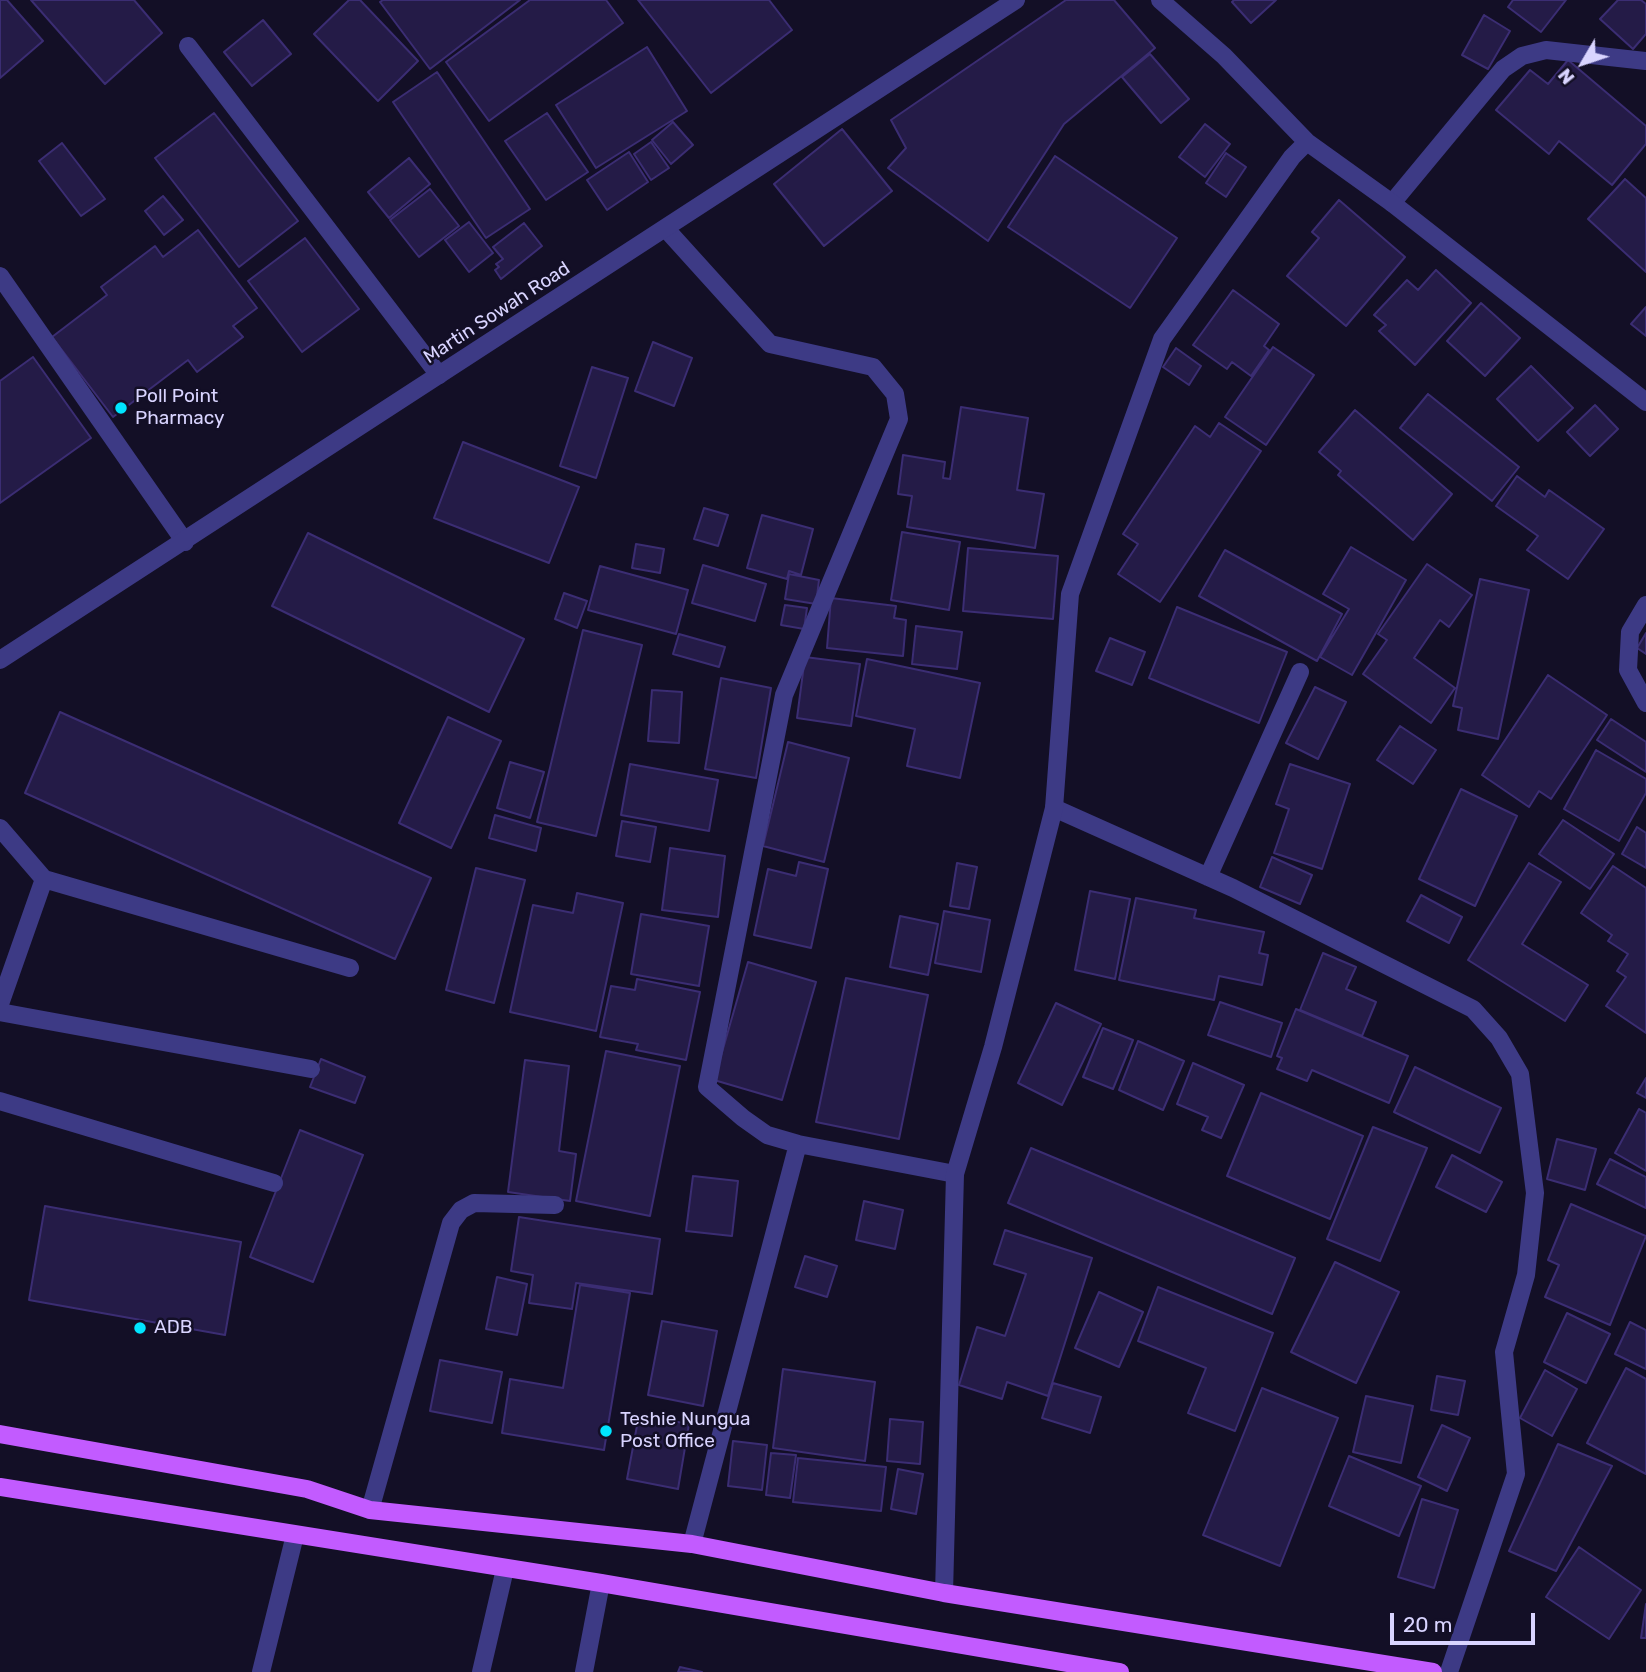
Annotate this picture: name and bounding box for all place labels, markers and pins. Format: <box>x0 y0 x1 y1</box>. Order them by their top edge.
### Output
place label: Poll Point Pharmacy <box>135 386 225 430</box>
marker: Poll Point Pharmacy <box>113 400 129 416</box>
place label: ADB <box>154 1317 193 1339</box>
marker: ADB <box>132 1320 148 1336</box>
place label: Teshie Nungua Post Office <box>620 1409 750 1453</box>
marker: Teshie Nungua Post Office <box>598 1423 614 1439</box>

